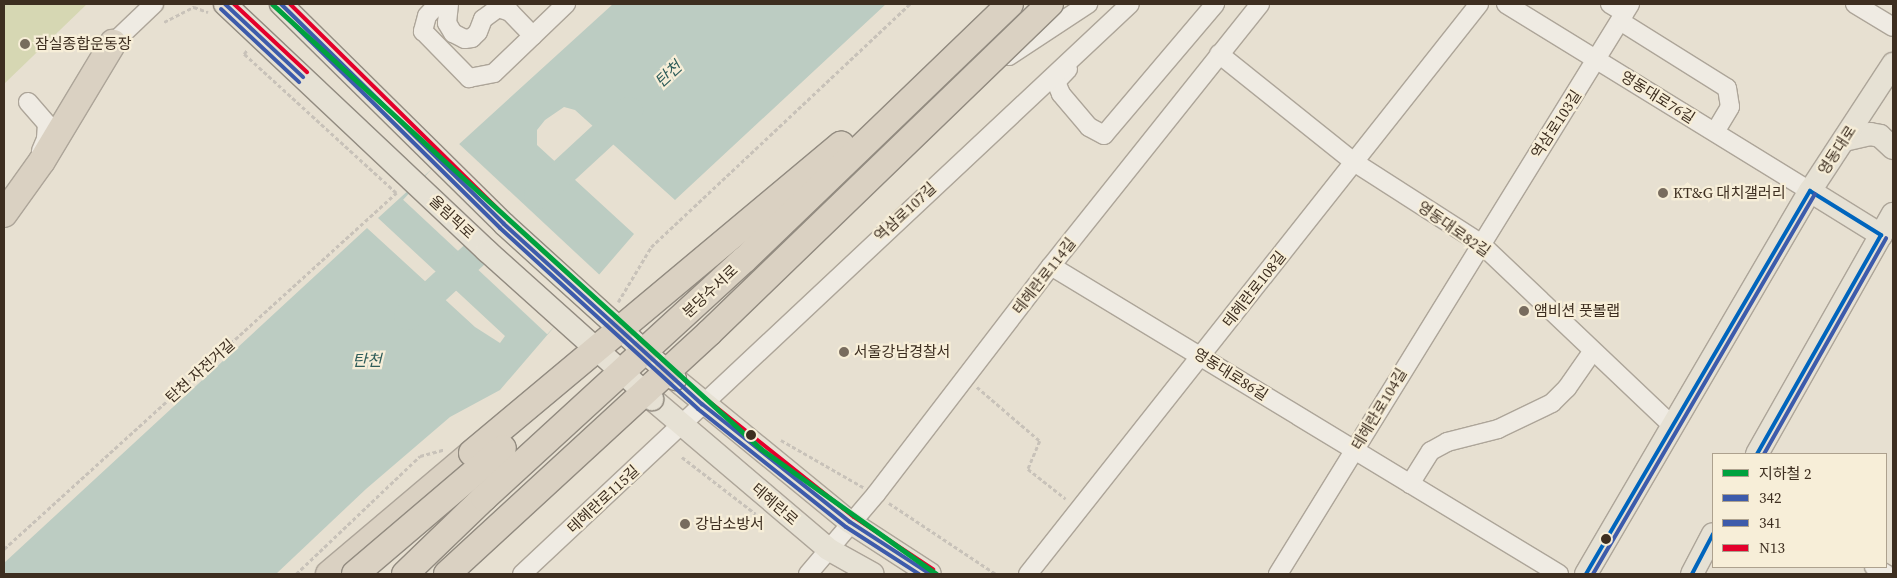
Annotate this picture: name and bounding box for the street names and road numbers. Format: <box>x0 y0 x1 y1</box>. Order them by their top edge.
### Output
street label: 영동대로76길 <box>1618 67 1698 127</box>
street label: 역삼로103길 <box>1527 87 1585 161</box>
street label: 영동대로 <box>1814 122 1860 178</box>
street label: 역삼로107길 <box>870 179 940 245</box>
street label: 올림픽로 <box>426 192 478 242</box>
street label: 영동대로82길 <box>1414 198 1494 260</box>
street label: 테헤란로114길 <box>1009 234 1079 318</box>
street label: 테헤란로108길 <box>1219 247 1289 331</box>
street label: 분당수서로 <box>679 261 741 321</box>
street label: 탄천 자전거길 <box>162 335 238 407</box>
street label: 영동대로86길 <box>1191 344 1271 404</box>
street label: 테헤란로104길 <box>1348 365 1410 453</box>
street label: 테헤란로115길 <box>563 461 643 537</box>
street label: 테헤란로 <box>748 479 802 529</box>

